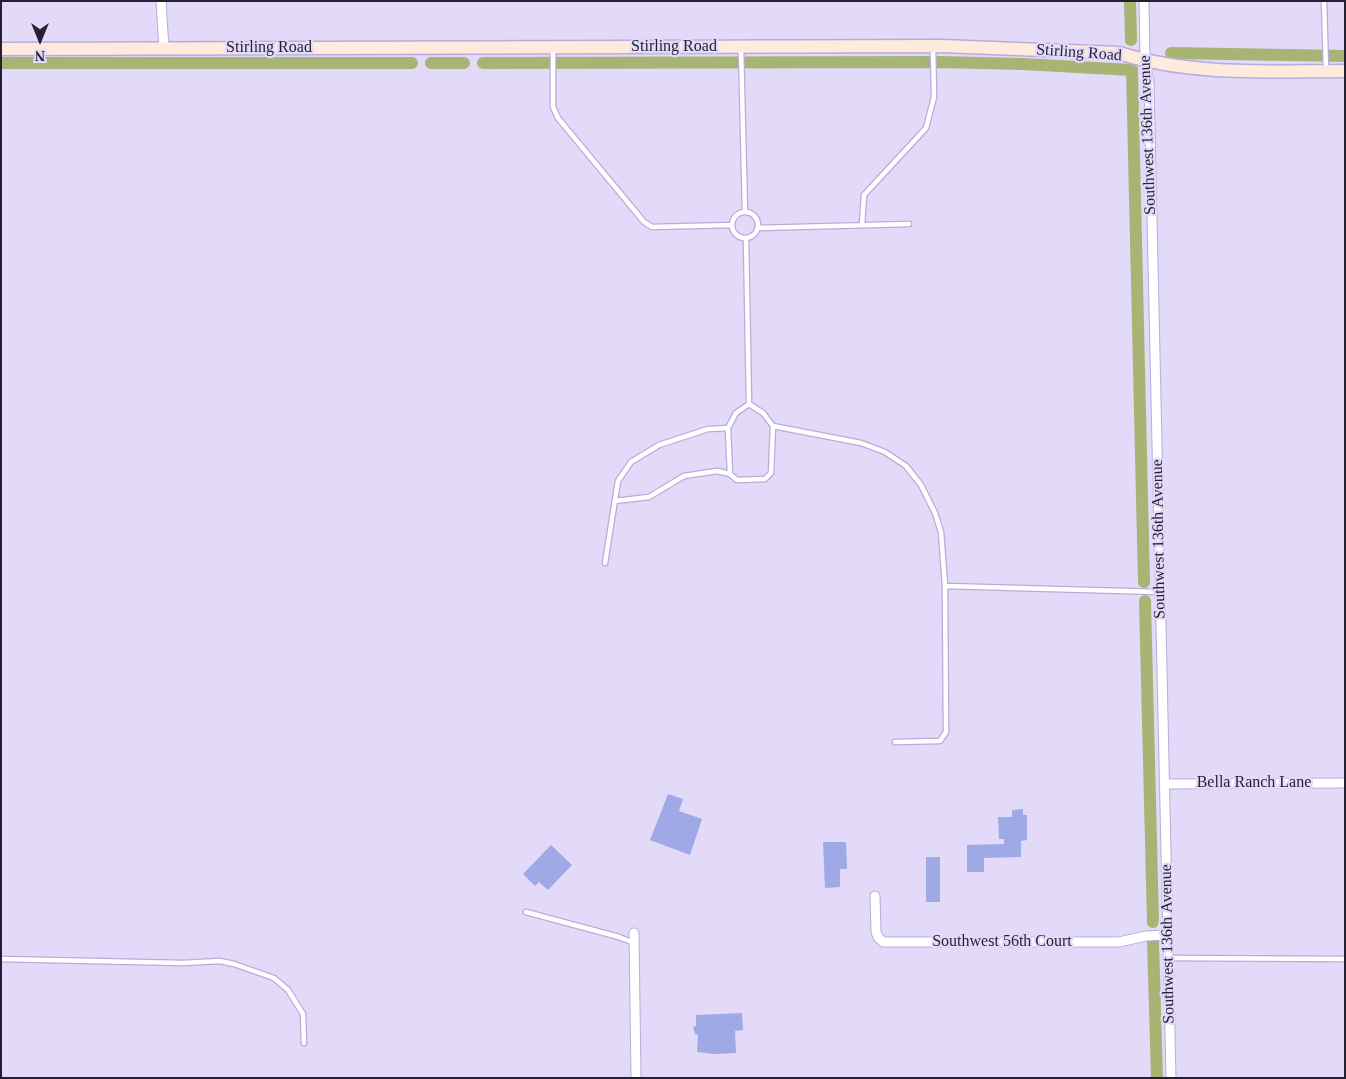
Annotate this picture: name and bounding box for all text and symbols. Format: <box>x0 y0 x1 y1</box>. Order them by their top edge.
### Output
north arrow <box>15 15 65 65</box>
street label: Stirling Road <box>631 37 717 57</box>
street label: Stirling Road <box>226 38 312 58</box>
street label: Stirling Road <box>1036 40 1122 66</box>
text: N <box>35 48 45 63</box>
street label: Southwest 136th Avenue <box>1136 55 1160 215</box>
street label: Southwest 136th Avenue <box>1148 459 1170 619</box>
street label: Bella Ranch Lane <box>1197 773 1311 793</box>
street label: Southwest 136th Avenue <box>1157 864 1179 1024</box>
street label: Southwest 56th Court <box>932 932 1072 952</box>

